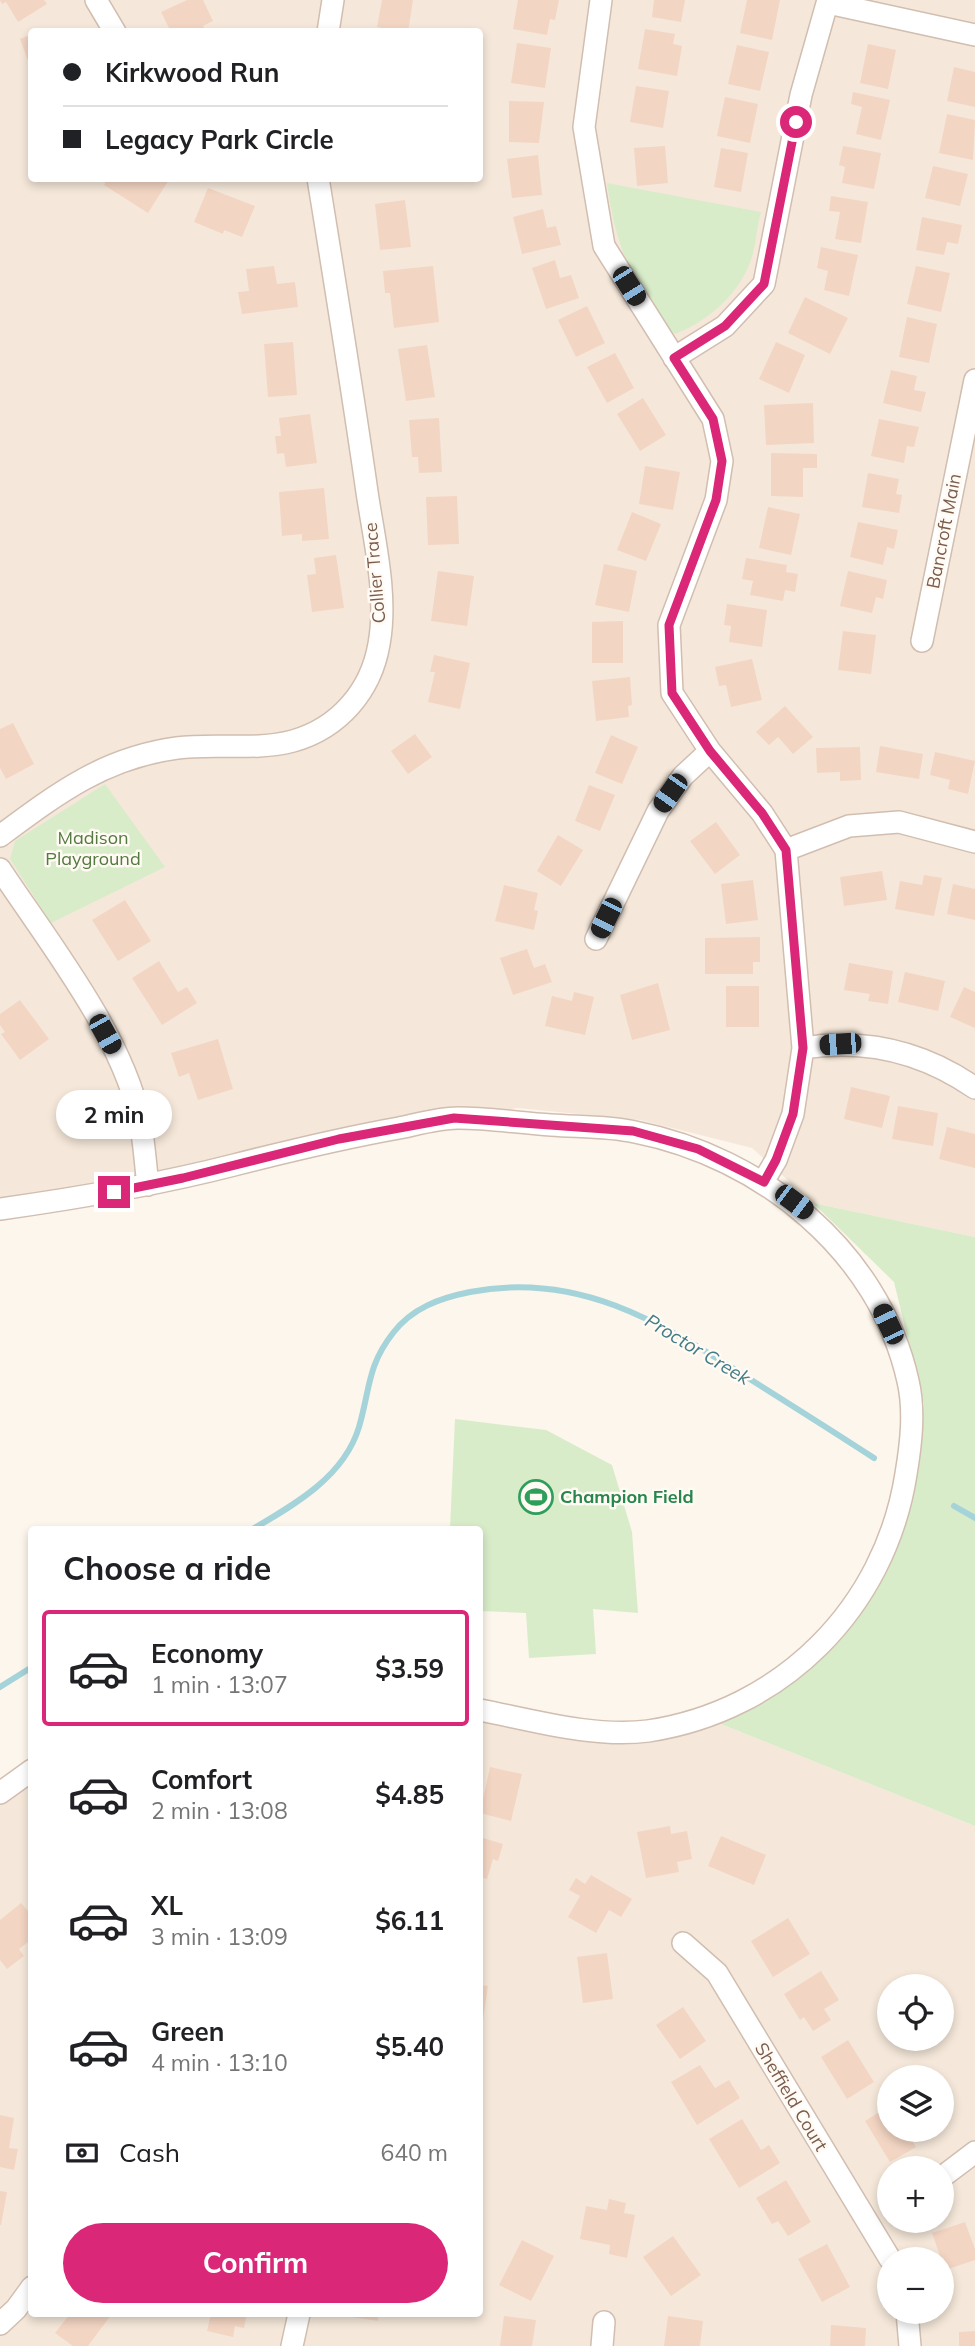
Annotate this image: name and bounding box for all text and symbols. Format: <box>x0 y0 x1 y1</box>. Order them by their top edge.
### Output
text: Kirkwood Run <box>105 56 279 89</box>
route start <box>780 106 812 138</box>
text: Legacy Park Circle <box>105 123 334 156</box>
car <box>609 263 650 309</box>
street label: Bancroft Main <box>921 471 966 590</box>
street label: Collier Trace <box>359 522 390 624</box>
car <box>650 770 691 816</box>
park label: Madison Playground <box>45 826 141 870</box>
car <box>588 895 625 941</box>
car <box>86 1011 125 1057</box>
car <box>819 1032 862 1056</box>
callout: 2 min <box>56 1090 172 1140</box>
text: 2 min <box>84 1100 144 1129</box>
route end <box>98 1176 130 1208</box>
car <box>771 1181 818 1223</box>
car <box>870 1301 907 1347</box>
water label: Proctor Creek <box>641 1308 756 1390</box>
sports icon: Champion Field <box>517 1478 555 1516</box>
place label: Champion Field <box>560 1485 694 1508</box>
text: Choose a ride <box>63 1548 271 1588</box>
icon: car <box>67 1637 130 1700</box>
text: Economy <box>151 1637 263 1670</box>
text: $3.59 <box>375 1652 444 1685</box>
text: 1 min · 13:07 <box>151 1670 288 1699</box>
icon: car <box>67 1763 130 1826</box>
text: Comfort <box>151 1763 252 1796</box>
text: $4.85 <box>375 1778 444 1811</box>
text: 2 min · 13:08 <box>151 1796 288 1825</box>
icon: car <box>67 1889 130 1952</box>
text: XL <box>151 1889 183 1922</box>
text: $6.11 <box>375 1904 444 1937</box>
text: 3 min · 13:09 <box>151 1922 288 1951</box>
map controls <box>877 1974 954 2324</box>
button: locate <box>877 1974 954 2051</box>
icon: car <box>67 2015 130 2078</box>
text: Green <box>151 2015 224 2048</box>
text: $5.40 <box>375 2030 444 2063</box>
street label: Sheffield Court <box>750 2038 833 2155</box>
text: 4 min · 13:10 <box>151 2048 288 2077</box>
button: layers <box>877 2065 954 2142</box>
icon: cash <box>63 2134 101 2172</box>
text: Cash <box>119 2136 180 2169</box>
text: 640 m <box>380 2138 448 2167</box>
button: + <box>877 2156 954 2233</box>
button: Confirm <box>63 2223 448 2303</box>
button: − <box>877 2247 954 2324</box>

